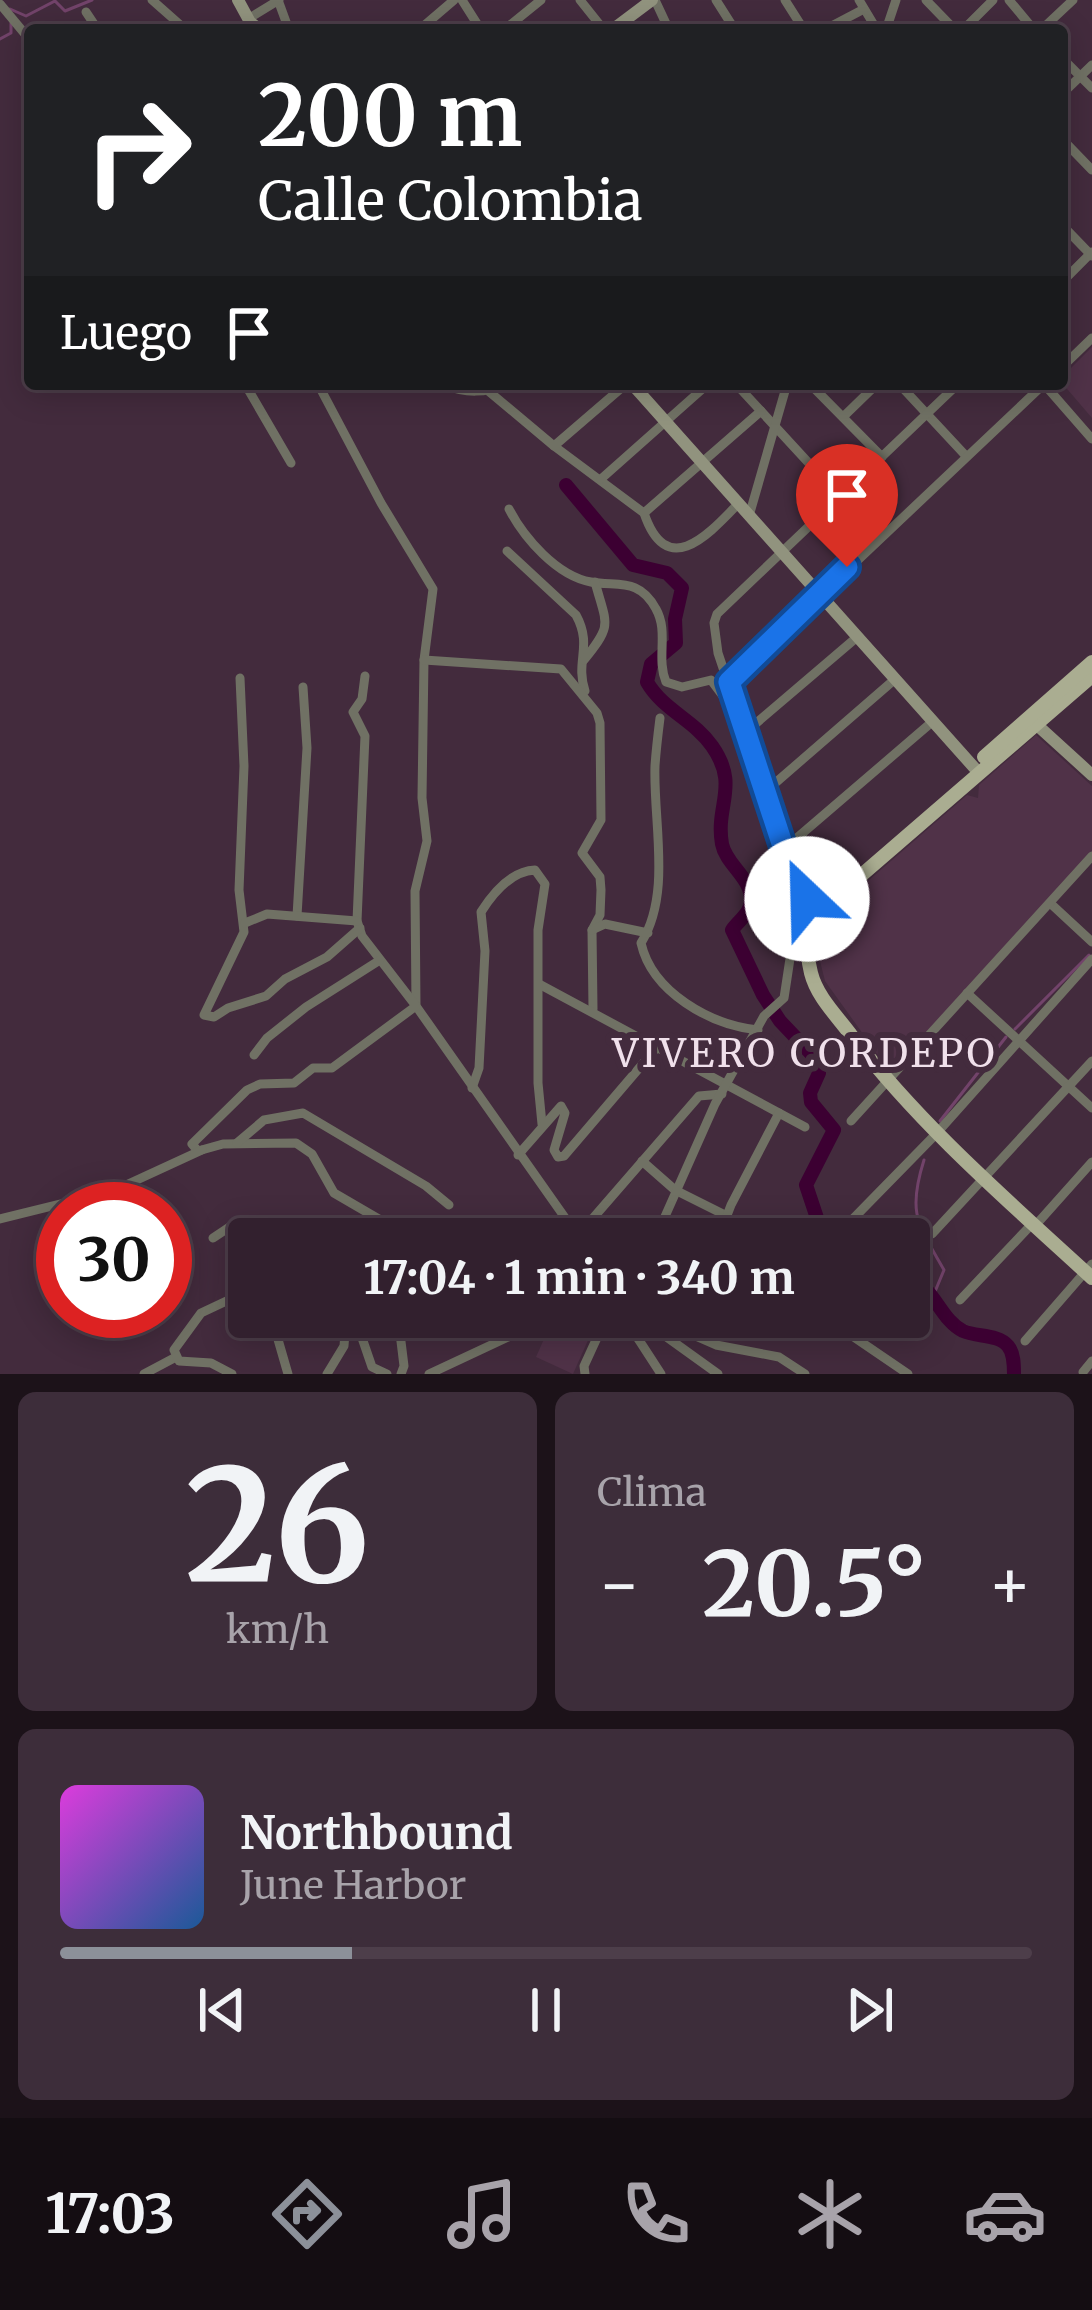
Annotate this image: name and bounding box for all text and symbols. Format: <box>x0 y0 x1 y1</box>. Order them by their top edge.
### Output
text: 200 m <box>258 63 522 169</box>
icon: right <box>60 72 216 228</box>
text: Calle Colombia <box>258 167 643 235</box>
icon: arrive <box>216 300 282 366</box>
text: Luego <box>60 305 192 361</box>
pin <box>796 444 898 567</box>
icon: arrive <box>814 462 880 528</box>
position arrow <box>744 836 870 962</box>
district label: VIVERO CORDEPO <box>611 1029 998 1078</box>
speed limit sign: 30 <box>36 1182 192 1338</box>
text: 17:04 · 1 min · 340 m <box>363 1250 795 1306</box>
text: 26 <box>185 1428 370 1625</box>
text: Clima <box>597 1468 707 1517</box>
text: 20.5° <box>702 1527 927 1641</box>
text: − <box>597 1543 641 1626</box>
text: + <box>988 1543 1032 1626</box>
text: km/h <box>226 1605 329 1654</box>
text: Northbound <box>240 1805 513 1861</box>
text: June Harbor <box>240 1861 466 1910</box>
icon: previous <box>189 1977 255 2043</box>
icon: pause <box>513 1977 579 2043</box>
icon: next <box>837 1977 903 2043</box>
icon: directions <box>265 2172 349 2256</box>
icon: music <box>440 2172 524 2256</box>
icon: phone <box>614 2172 698 2256</box>
icon: climate <box>788 2172 872 2256</box>
icon: car <box>963 2172 1047 2256</box>
text: 17:03 <box>45 2180 175 2248</box>

